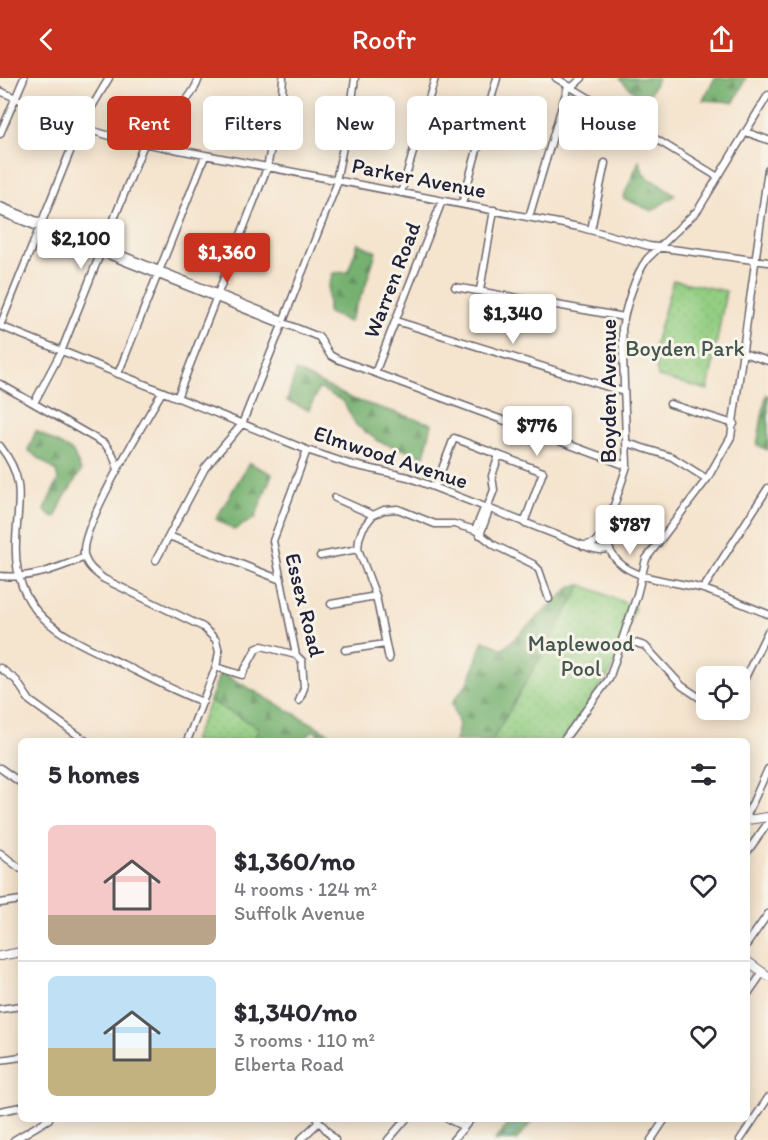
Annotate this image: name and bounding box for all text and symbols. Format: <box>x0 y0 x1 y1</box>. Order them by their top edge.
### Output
icon: back <box>30 23 63 56</box>
text: Roofr <box>352 23 416 56</box>
icon: share <box>705 23 738 56</box>
chip: Buy <box>18 96 95 150</box>
chip: Rent <box>107 96 191 150</box>
chip: Filters <box>203 96 303 150</box>
chip: New <box>315 96 395 150</box>
chip: Apartment <box>407 96 547 150</box>
chip: House <box>559 96 658 150</box>
street label: Parker Avenue <box>350 152 488 204</box>
street label: Warren Road <box>357 218 427 342</box>
pin: $2,100 <box>32 219 130 270</box>
text: $2,100 <box>51 226 111 250</box>
pin: $1,360 <box>178 233 276 284</box>
text: $1,360 <box>198 240 256 264</box>
pin: $1,340 <box>464 294 562 345</box>
text: $1,340 <box>483 301 543 325</box>
street label: Boyden Avenue <box>595 319 622 463</box>
park label: Boyden Park <box>625 335 745 362</box>
pin: $776 <box>501 406 573 457</box>
text: $776 <box>517 413 557 437</box>
street label: Elmwood Avenue <box>310 419 472 495</box>
pin: $787 <box>594 505 666 556</box>
text: $787 <box>610 512 650 536</box>
street label: Essex Road <box>279 550 331 660</box>
park label: Maplewood Pool <box>528 630 634 682</box>
map controls <box>696 666 750 720</box>
button: locate <box>696 666 750 720</box>
text: 5 homes <box>48 758 140 790</box>
icon: filters <box>687 758 720 791</box>
text: $1,360/mo <box>234 845 355 877</box>
icon: home <box>96 849 168 921</box>
icon: heart <box>687 869 720 902</box>
text: 4 rooms · 124 m² <box>234 877 377 901</box>
text: Suffolk Avenue <box>234 901 365 925</box>
text: $1,340/mo <box>234 996 357 1028</box>
icon: home <box>96 1000 168 1072</box>
icon: heart <box>687 1020 720 1053</box>
text: 3 rooms · 110 m² <box>234 1028 375 1052</box>
text: Elberta Road <box>234 1052 344 1076</box>

